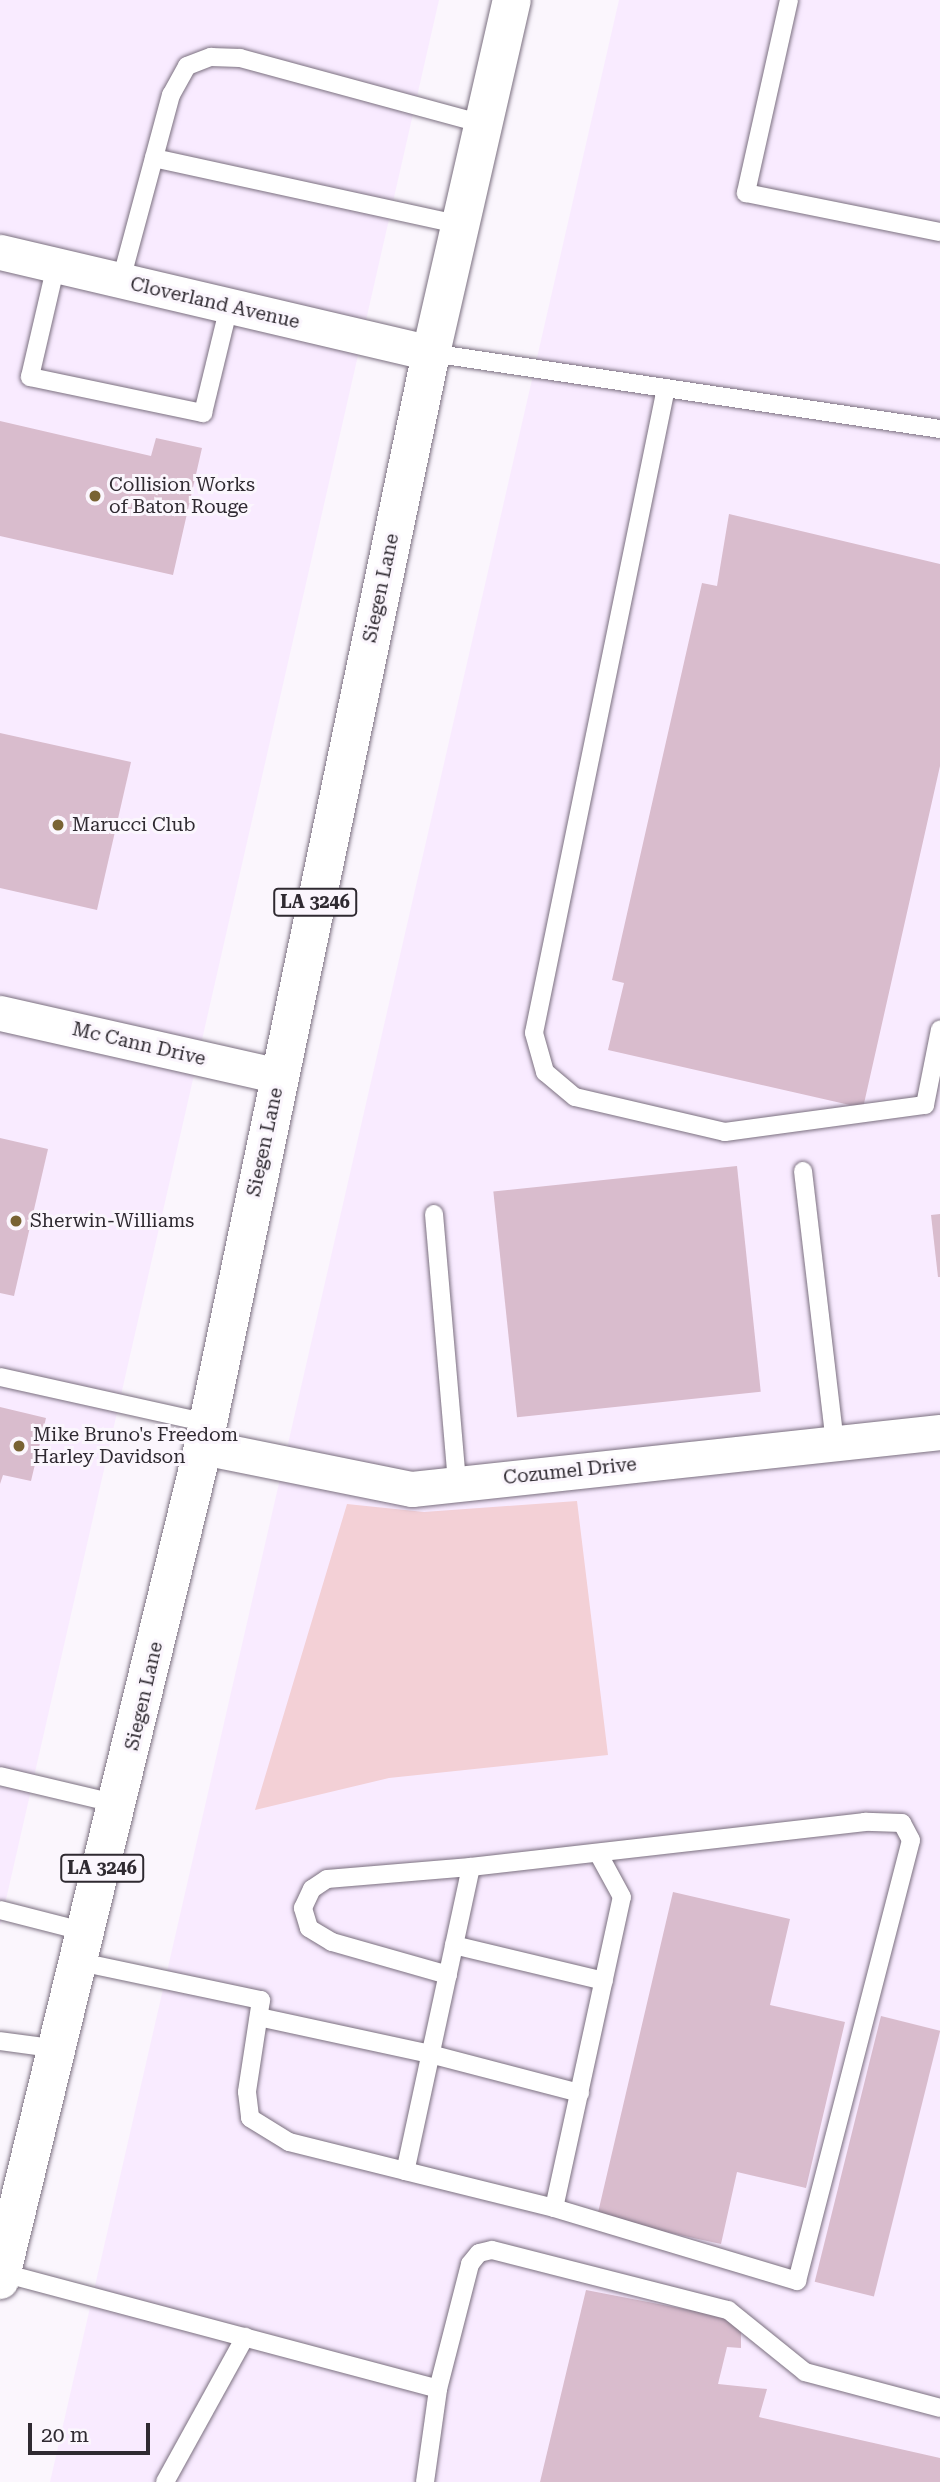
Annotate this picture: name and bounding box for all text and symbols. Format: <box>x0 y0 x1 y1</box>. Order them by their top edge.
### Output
street label: Cloverland Avenue <box>128 272 302 334</box>
place label: Collision Works of Baton Rouge <box>109 474 255 518</box>
marker: Collision Works of Baton Rouge <box>87 488 103 504</box>
street label: Siegen Lane <box>358 531 404 645</box>
place label: Marucci Club <box>72 814 196 836</box>
marker: Marucci Club <box>50 817 66 833</box>
road number: LA 3246 <box>273 888 357 917</box>
street label: Mc Cann Drive <box>70 1018 208 1070</box>
street label: Siegen Lane <box>242 1085 288 1199</box>
place label: Sherwin-Williams <box>30 1210 194 1232</box>
marker: Sherwin-Williams <box>8 1213 24 1229</box>
place label: Mike Bruno's Freedom Harley Davidson <box>33 1424 238 1468</box>
marker: Mike Bruno's Freedom Harley Davidson <box>11 1438 27 1454</box>
street label: Cozumel Drive <box>502 1453 638 1489</box>
street label: Siegen Lane <box>120 1639 168 1753</box>
road number: LA 3246 <box>60 1854 144 1882</box>
scale bar <box>32 2408 154 2452</box>
text: 20 m <box>41 2423 89 2447</box>

